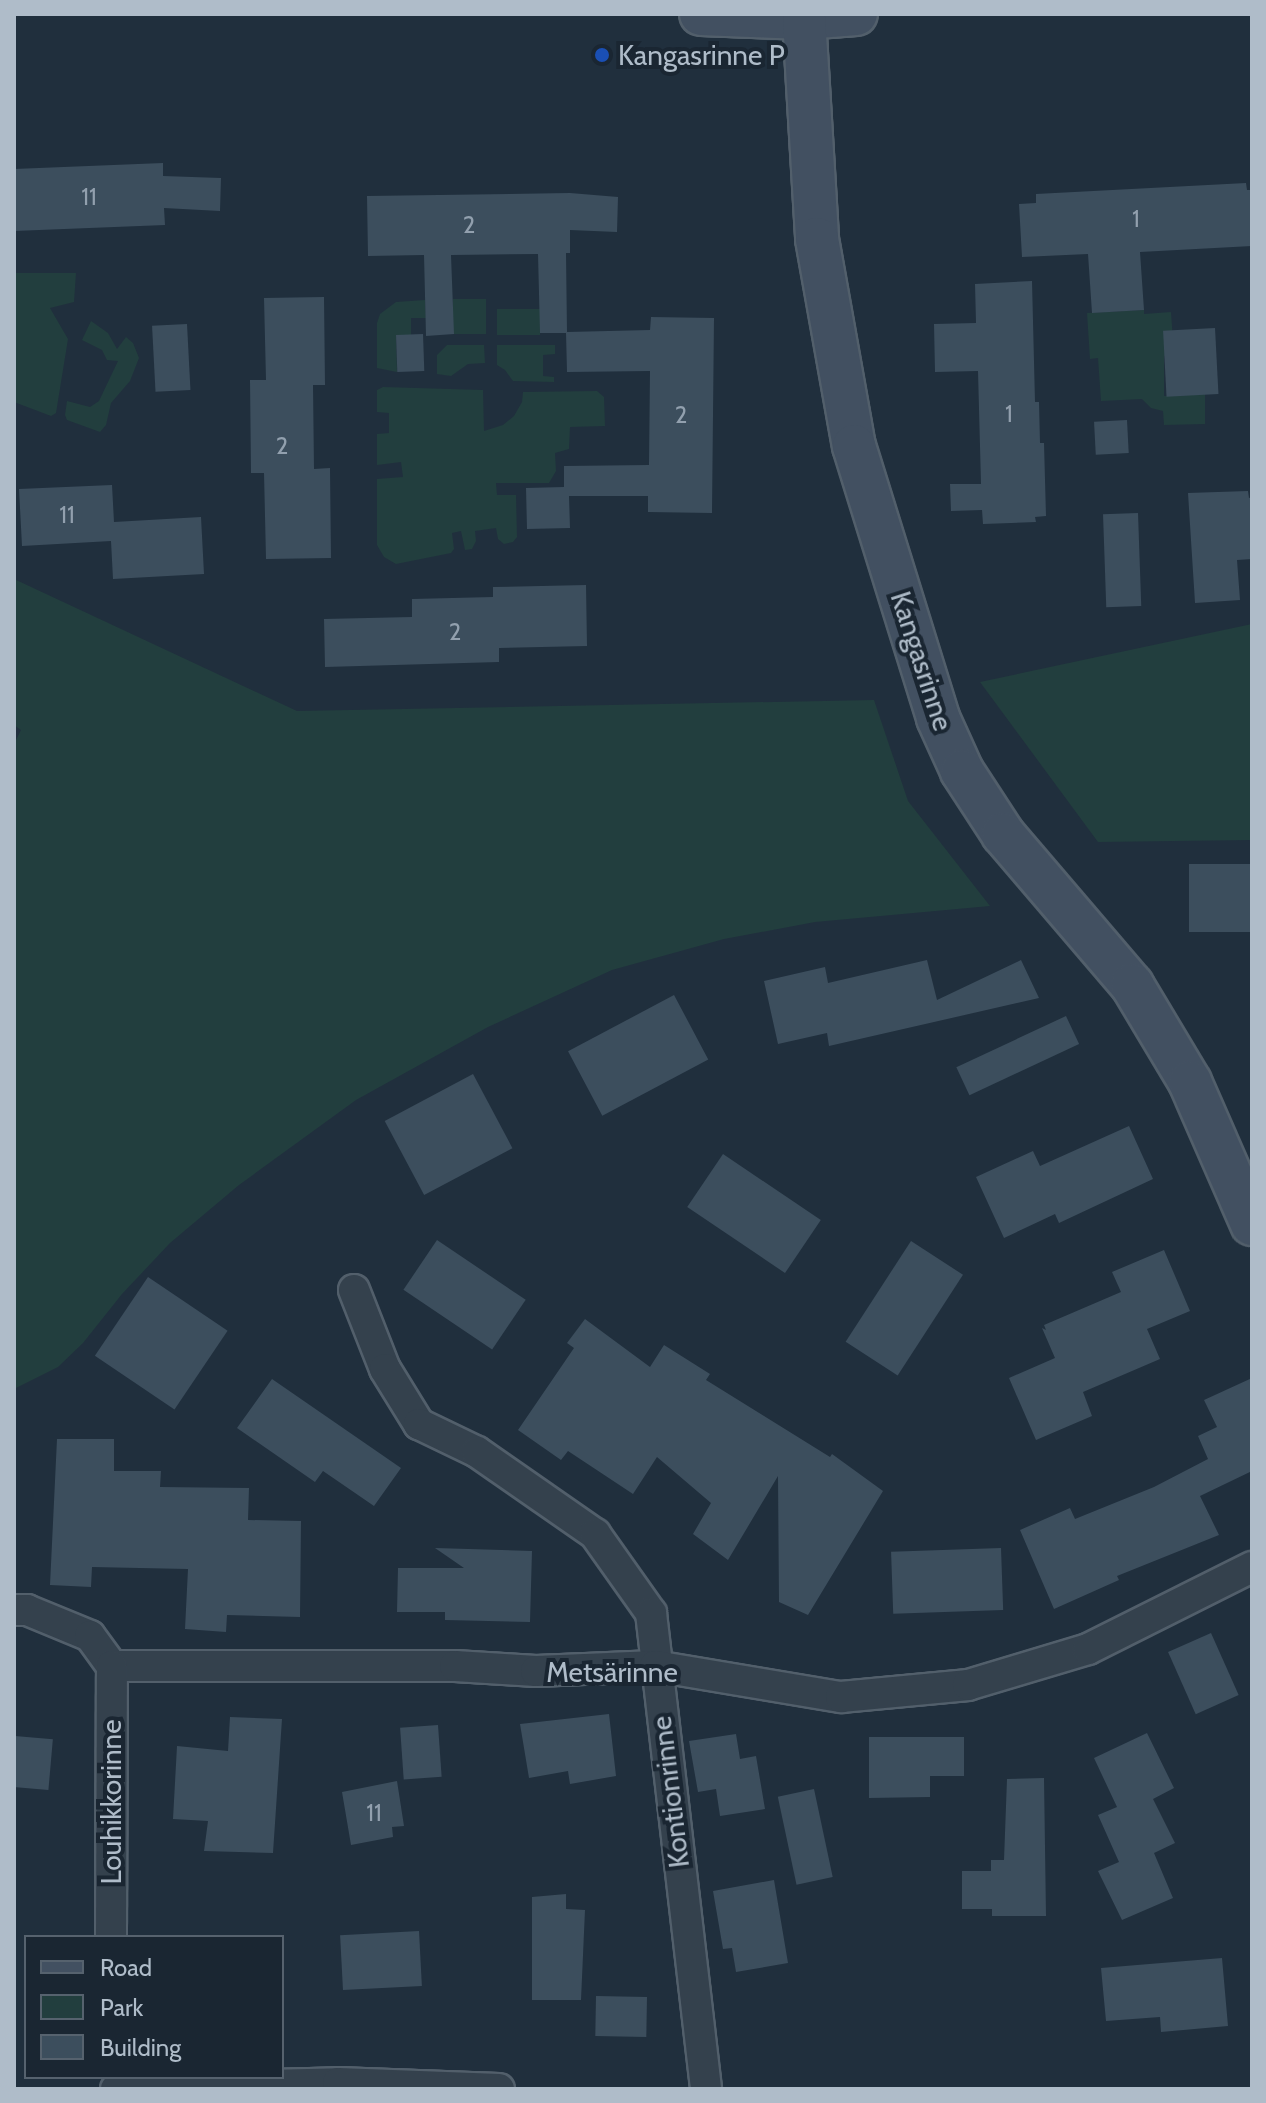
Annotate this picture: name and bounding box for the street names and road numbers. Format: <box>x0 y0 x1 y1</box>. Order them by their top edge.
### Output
street label: Kangasrinne <box>884 587 960 735</box>
street label: Metsärinne <box>546 1655 678 1689</box>
street label: Kontionrinne <box>644 1714 696 1870</box>
street label: Louhikkorinne <box>94 1719 128 1885</box>

